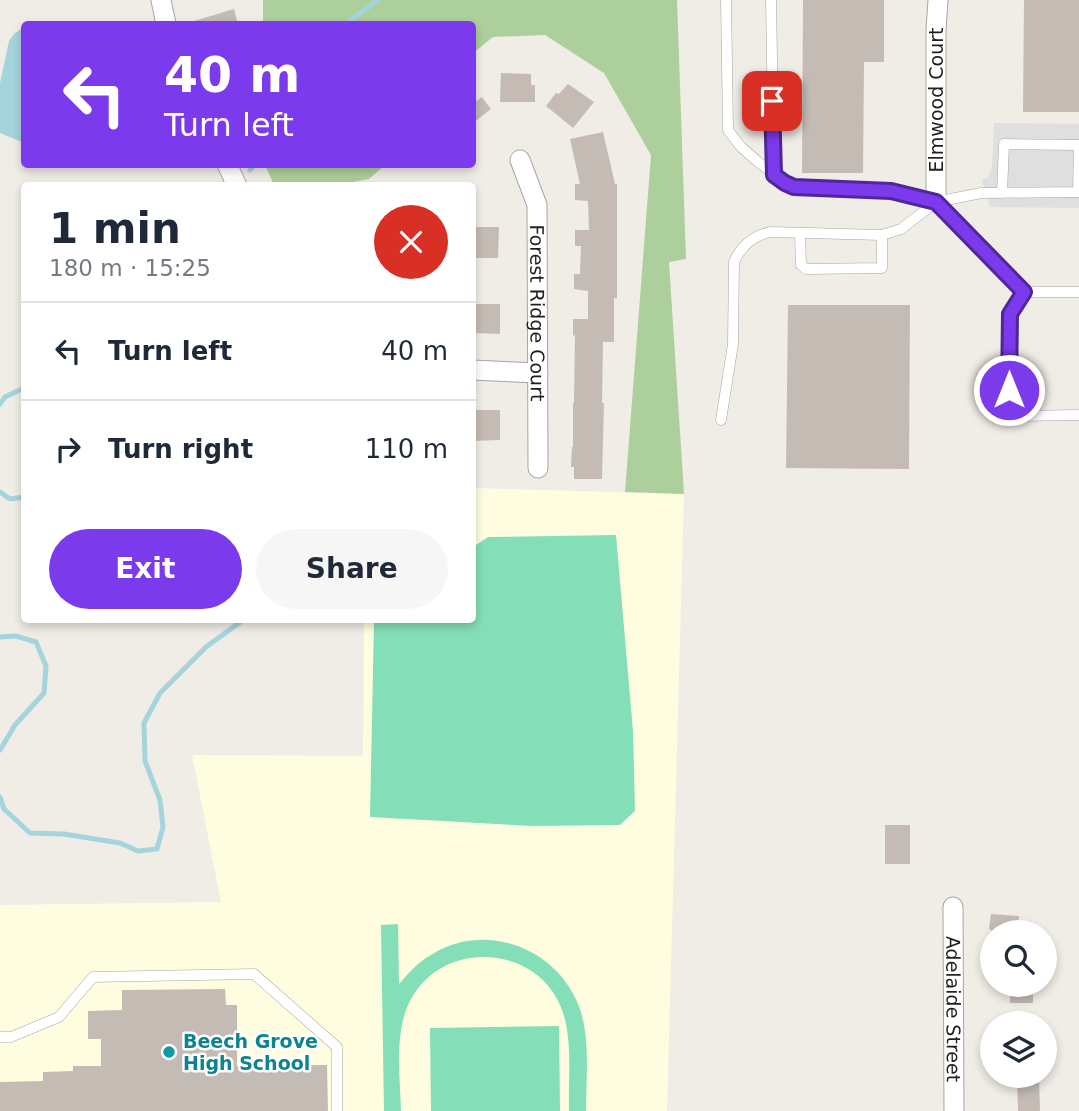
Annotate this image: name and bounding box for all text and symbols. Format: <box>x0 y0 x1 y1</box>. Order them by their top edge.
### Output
street label: Elmwood Court <box>925 28 947 172</box>
text: 40 m <box>164 47 300 104</box>
icon: left <box>49 49 140 140</box>
pin <box>742 71 802 131</box>
icon: arrive <box>753 82 791 120</box>
text: Turn left <box>164 106 294 144</box>
text: 1 min <box>49 204 181 253</box>
button: close <box>374 205 448 279</box>
street label: Forest Ridge Court <box>526 224 549 401</box>
text: 180 m · 15:25 <box>49 255 211 281</box>
icon: left <box>49 332 87 370</box>
text: Turn left <box>108 336 232 366</box>
text: 40 m <box>381 336 448 366</box>
position arrow <box>972 353 1046 427</box>
icon: right <box>49 430 87 468</box>
text: Turn right <box>108 434 253 464</box>
text: 110 m <box>365 434 448 464</box>
button: Exit <box>49 529 242 609</box>
button: Share <box>256 529 448 609</box>
map controls <box>980 920 1057 1088</box>
button: search <box>980 920 1057 997</box>
street label: Adelaide Street <box>942 936 965 1082</box>
button: layers <box>980 1011 1057 1088</box>
place label: Beech Grove High School <box>183 1030 318 1074</box>
marker: Beech Grove High School <box>161 1044 177 1060</box>

